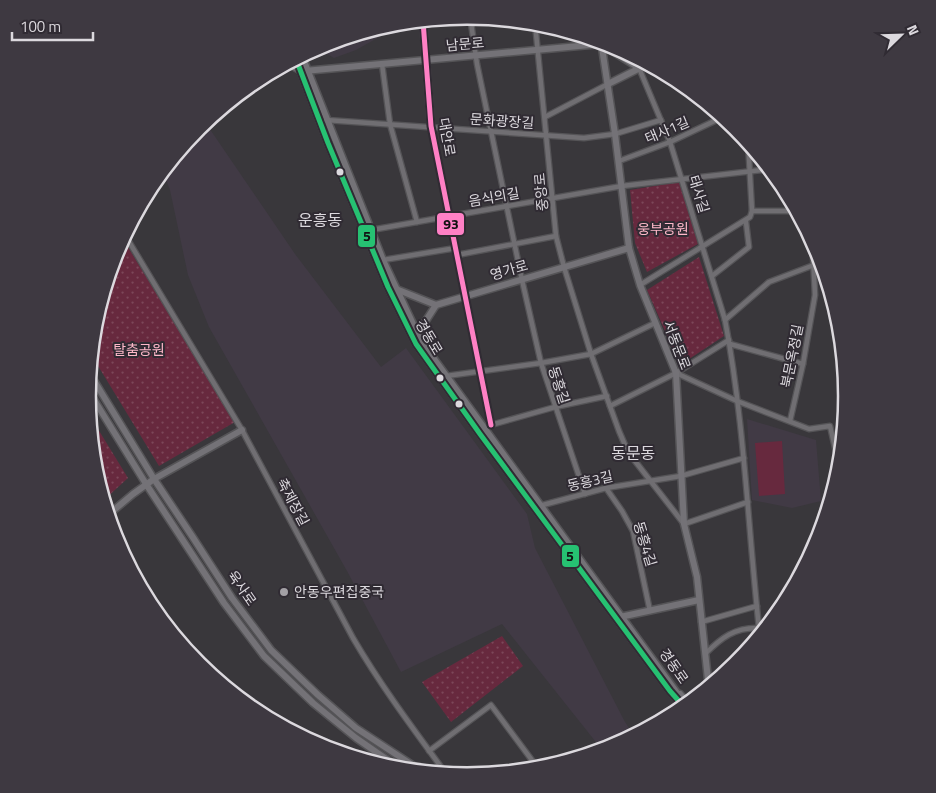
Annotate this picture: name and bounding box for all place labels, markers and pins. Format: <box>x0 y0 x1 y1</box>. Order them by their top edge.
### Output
unlabelled marker <box>335 167 345 177</box>
unlabelled marker <box>435 373 445 383</box>
unlabelled marker <box>454 399 464 409</box>
place label: 안동우편집중국 <box>294 581 384 602</box>
marker: 안동우편집중국 <box>278 586 290 598</box>

